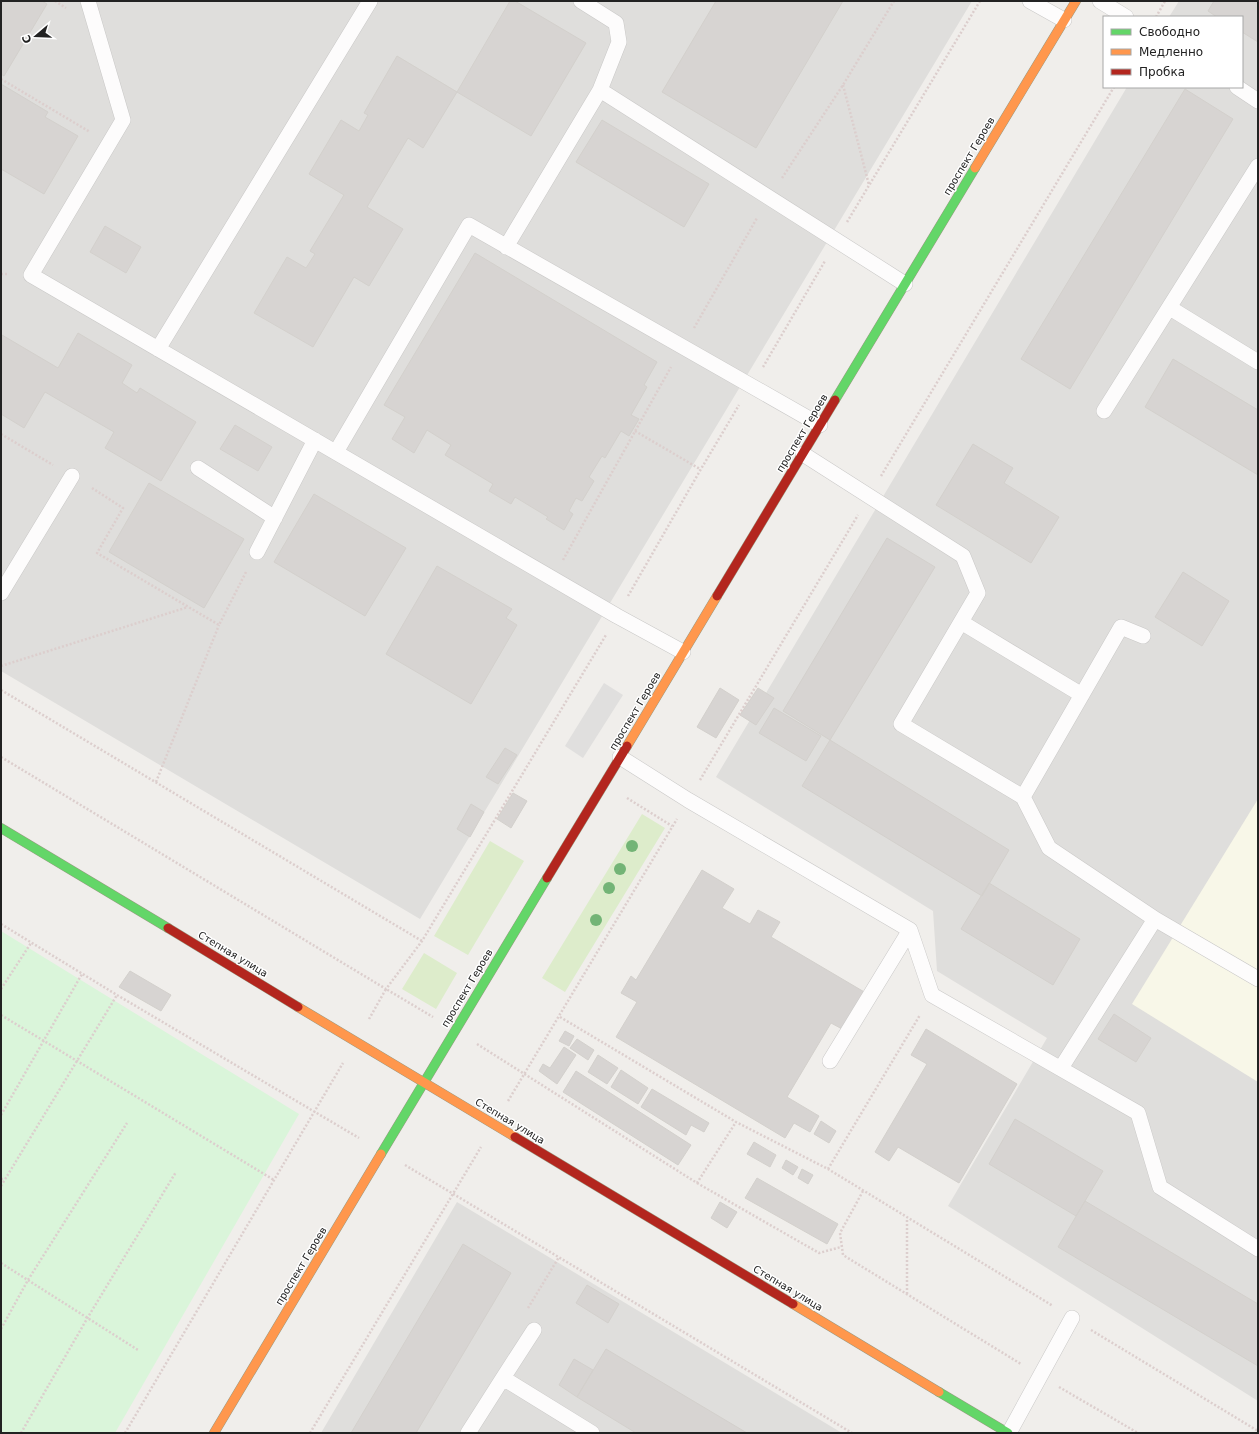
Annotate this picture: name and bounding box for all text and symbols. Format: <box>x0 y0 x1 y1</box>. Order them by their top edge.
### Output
north arrow <box>16 16 56 56</box>
legend <box>1103 16 1243 88</box>
text: Свободно <box>1139 25 1200 39</box>
text: С <box>20 33 34 45</box>
text: Медленно <box>1139 45 1203 59</box>
text: Пробка <box>1139 65 1185 79</box>
street label: проспект Героев <box>941 115 997 197</box>
street label: проспект Героев <box>774 392 830 474</box>
street label: проспект Героев <box>607 670 663 752</box>
street label: Степная улица <box>196 929 270 979</box>
street label: проспект Героев <box>439 947 495 1029</box>
street label: Степная улица <box>473 1096 547 1146</box>
street label: проспект Героев <box>273 1225 329 1307</box>
street label: Степная улица <box>751 1263 825 1313</box>

